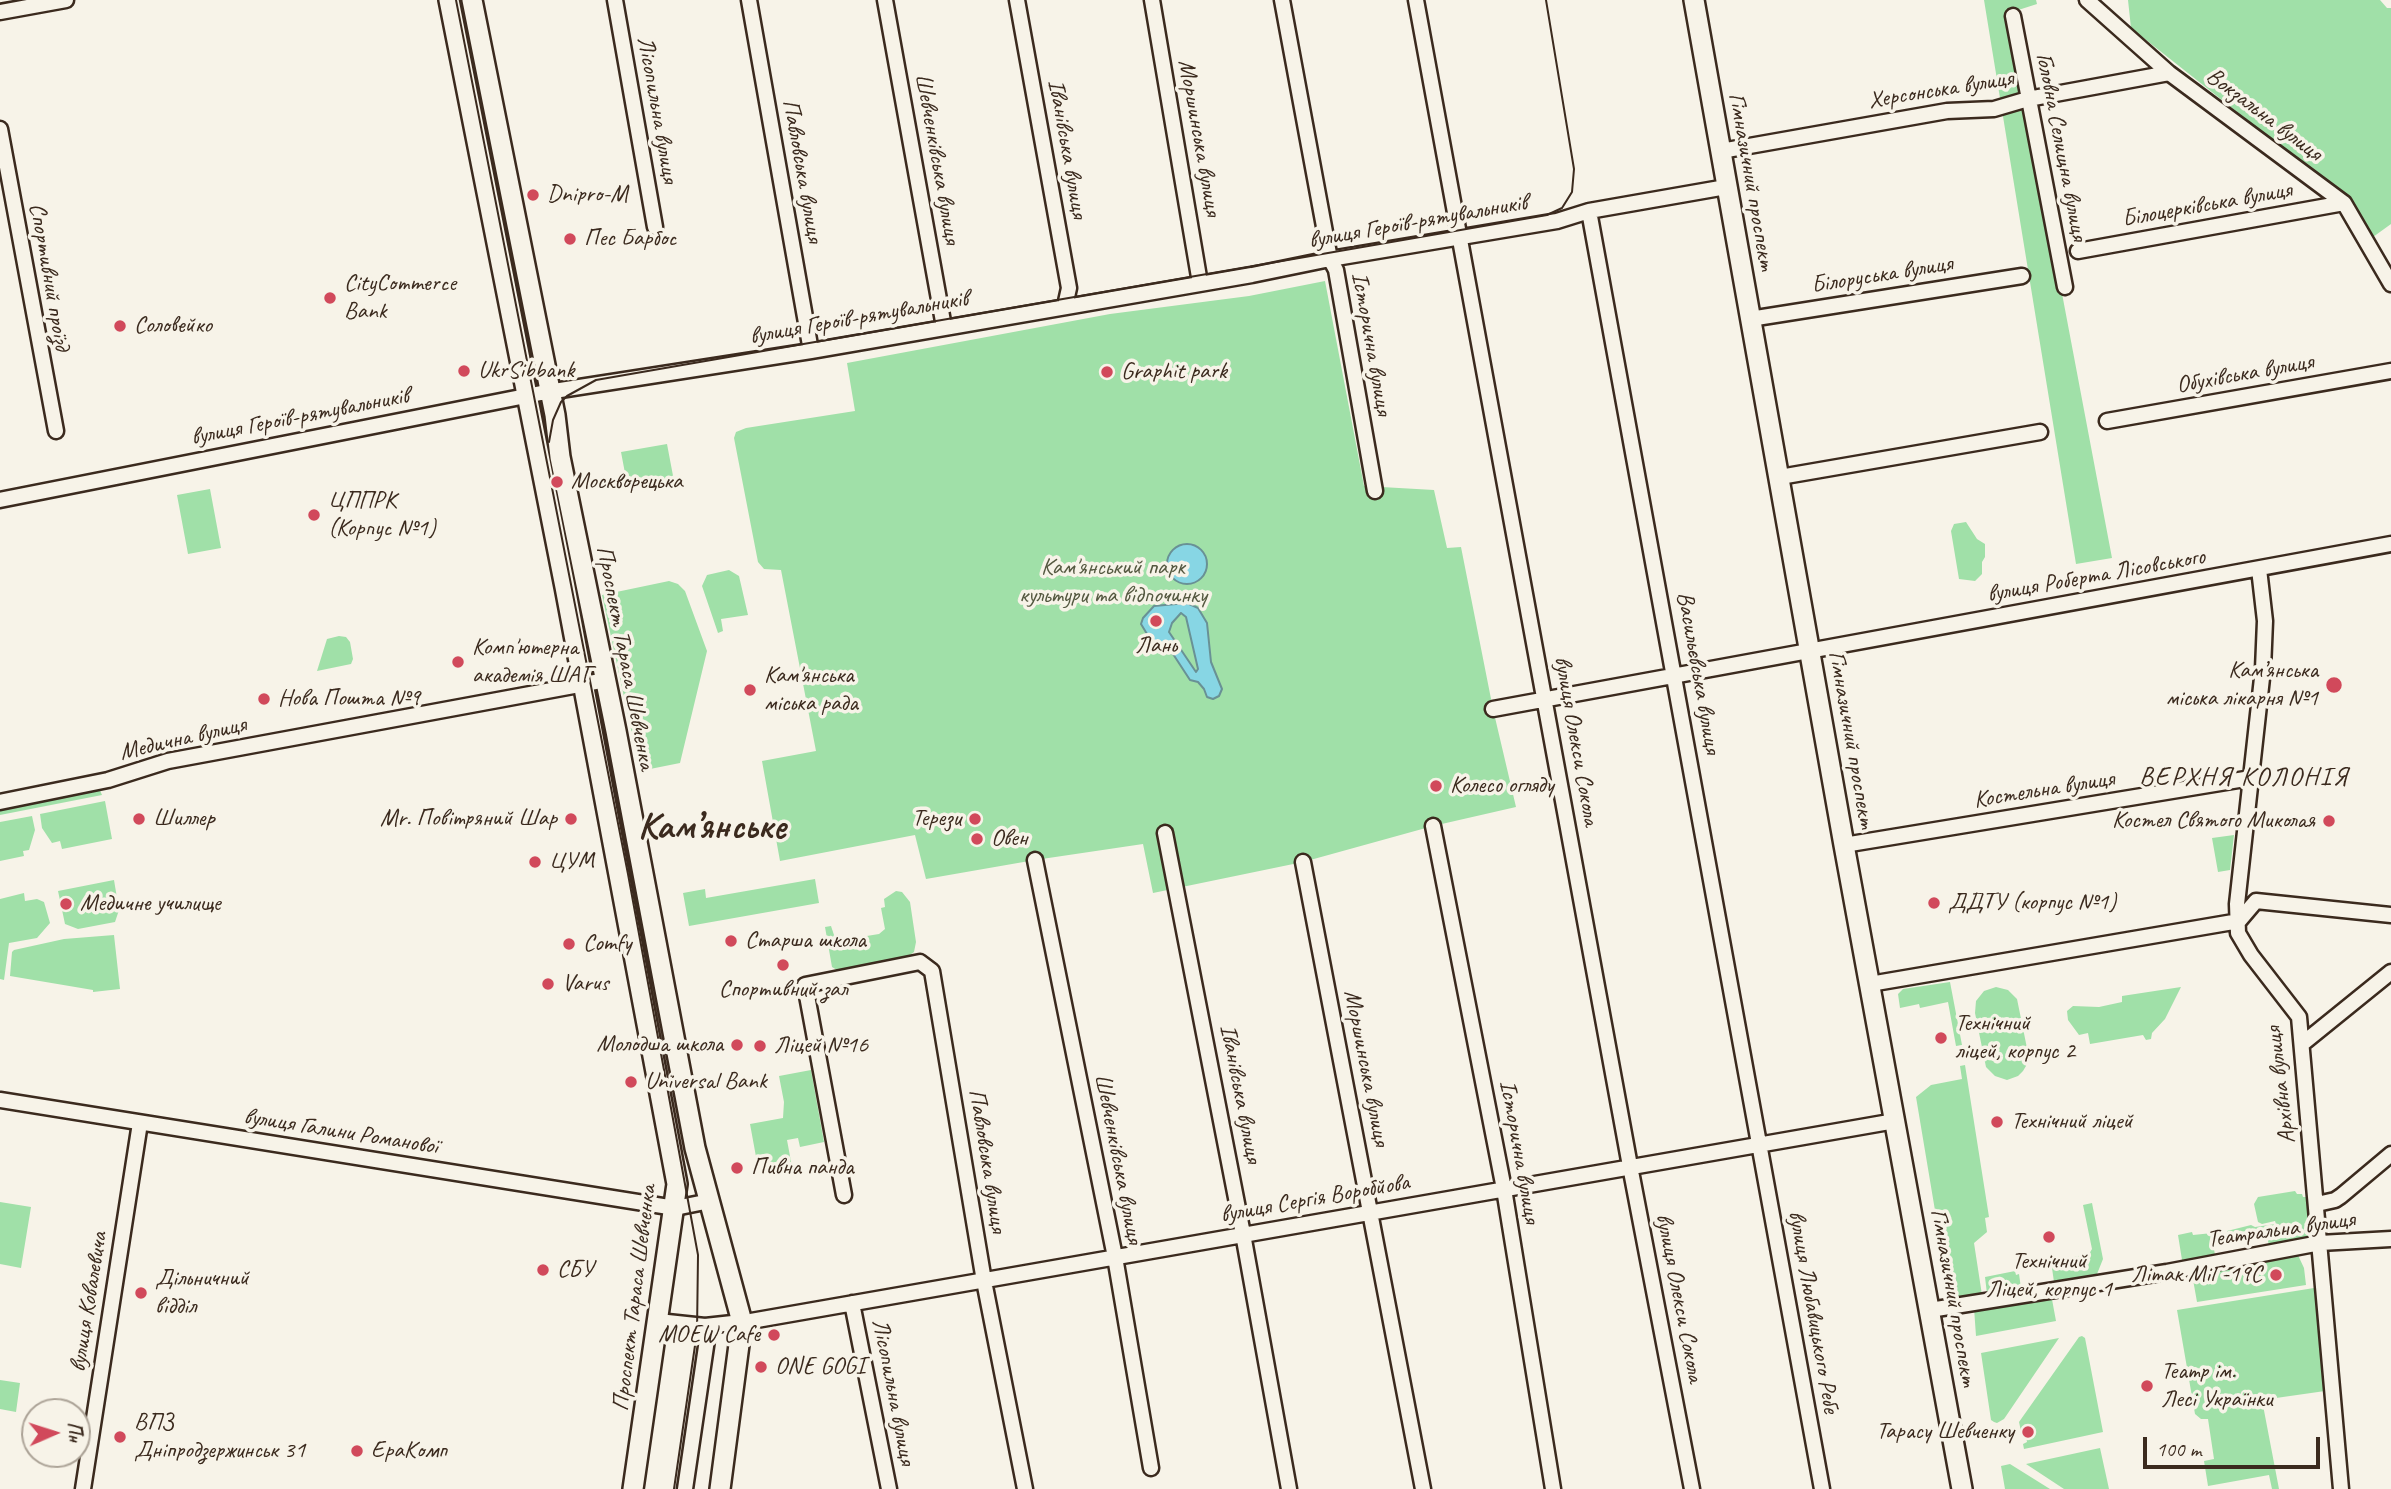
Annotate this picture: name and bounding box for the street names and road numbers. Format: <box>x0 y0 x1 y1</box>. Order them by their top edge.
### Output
street label: Лісопильна вулиця <box>630 34 684 186</box>
street label: Головна Селищна вулиця <box>2029 51 2093 243</box>
street label: Моршинська вулиця <box>1171 57 1227 219</box>
street label: Вокзальна вулиця <box>2200 62 2328 168</box>
street label: Херсонська вулиця <box>1867 64 2015 116</box>
street label: Шевченківська вулиця <box>908 71 966 247</box>
street label: Іванівська вулиця <box>1041 77 1093 221</box>
street label: Гімназичний проспект <box>1721 91 1781 273</box>
street label: Павловська вулиця <box>775 97 829 245</box>
street label: Білоцерківська вулиця <box>2120 176 2294 234</box>
street label: вулиця Героїв-рятувальників <box>1306 189 1530 255</box>
street label: Спортивний проїзд <box>22 201 76 353</box>
street label: Білоруська вулиця <box>1809 250 1955 300</box>
street label: Історична вулиця <box>1344 270 1398 418</box>
street label: вулиця Героїв-рятувальників <box>747 285 971 351</box>
street label: Обухівська вулиця <box>2174 348 2316 400</box>
street label: вулиця Героїв-рятувальників <box>189 382 411 452</box>
street label: вулиця Роберта Лісовського <box>1985 543 2207 609</box>
street label: Проспект Тараса Шевченка <box>589 544 661 772</box>
street label: Васильєвська вулиця <box>1670 590 1726 756</box>
street label: Гімназичний проспект <box>1821 649 1881 831</box>
street label: вулиця Олекси Сокола <box>1547 654 1605 828</box>
street label: Медична вулиця <box>117 710 249 768</box>
street label: Костельна вулиця <box>1972 765 2116 815</box>
street label: Моршинська вулиця <box>1337 987 1395 1149</box>
street label: Іванівська вулиця <box>1212 1022 1268 1166</box>
street label: Архівна вулиця <box>2260 1025 2302 1145</box>
street label: Шевченківська вулиця <box>1087 1072 1149 1246</box>
street label: Історична вулиця <box>1492 1078 1546 1226</box>
street label: Павловська вулиця <box>961 1087 1013 1235</box>
street label: вулиця Галини Романової <box>242 1102 440 1162</box>
street label: вулиця Сергія Воробйова <box>1218 1168 1412 1230</box>
street label: Проспект Тараса Шевченка <box>607 1183 663 1413</box>
street label: Театральна вулиця <box>2205 1205 2357 1255</box>
street label: Гімназичний проспект <box>1923 1207 1983 1389</box>
street label: вулиця Любавицького Ребе <box>1781 1209 1845 1415</box>
street label: вулиця Олекси Сокола <box>1648 1211 1710 1385</box>
street label: вулиця Ковалевича <box>64 1230 114 1374</box>
street label: Лісопильна вулиця <box>865 1316 921 1468</box>

